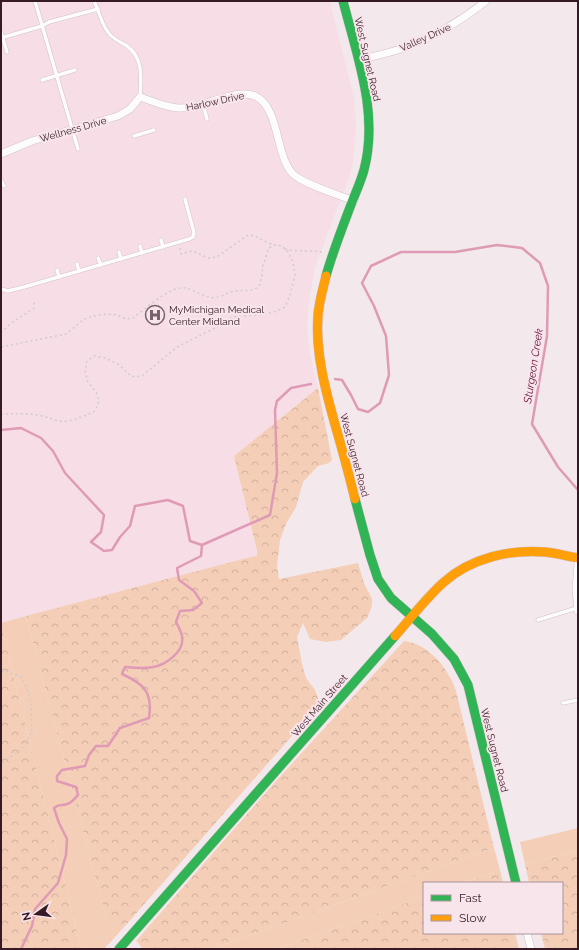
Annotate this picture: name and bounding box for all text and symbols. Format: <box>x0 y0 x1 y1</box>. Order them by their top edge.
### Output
street label: West Sugnet Road <box>352 16 383 102</box>
street label: Valley Drive <box>398 21 452 54</box>
street label: Harlow Drive <box>185 90 245 113</box>
street label: Wellness Drive <box>39 115 108 144</box>
hospital icon: MyMichigan Medical Center Midland <box>144 304 166 326</box>
place label: MyMichigan Medical Center Midland <box>169 304 265 327</box>
water label: Sturgeon Creek <box>521 328 546 406</box>
street label: West Sugnet Road <box>338 412 371 498</box>
street label: West Main Street <box>289 671 350 739</box>
street label: West Sugnet Road <box>479 707 510 793</box>
legend <box>423 882 563 934</box>
text: Fast <box>459 891 482 905</box>
north arrow <box>16 894 56 934</box>
text: N <box>19 911 34 922</box>
text: Slow <box>459 911 486 925</box>

